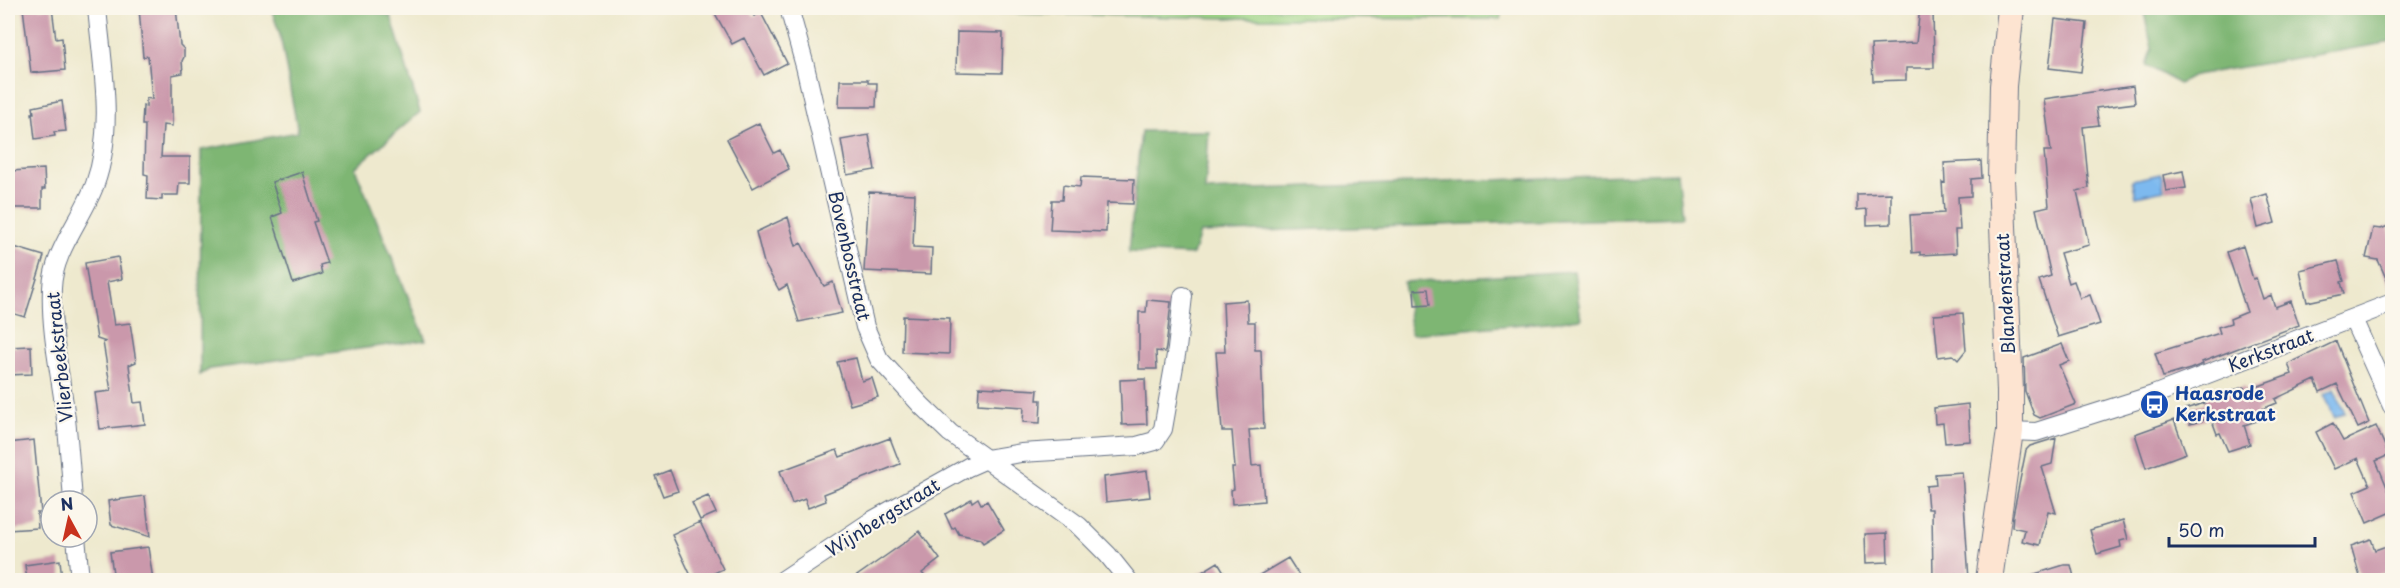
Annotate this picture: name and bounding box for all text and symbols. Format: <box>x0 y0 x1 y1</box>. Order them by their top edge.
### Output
street label: Bovenbosstraat <box>822 188 879 323</box>
street label: Blandenstraat <box>1988 233 2021 356</box>
street label: Vlierbeekstraat <box>38 291 79 424</box>
street label: Kerkstraat <box>2224 321 2317 378</box>
place label: Haasrode Kerkstraat <box>2175 379 2276 427</box>
bus stop icon: Haasrode Kerkstraat <box>2138 388 2170 420</box>
street label: Wijnbergstraat <box>820 471 945 563</box>
north arrow <box>39 489 99 549</box>
text: N <box>59 490 75 516</box>
scale bar <box>2169 510 2314 548</box>
text: 50 m <box>2178 516 2225 543</box>

